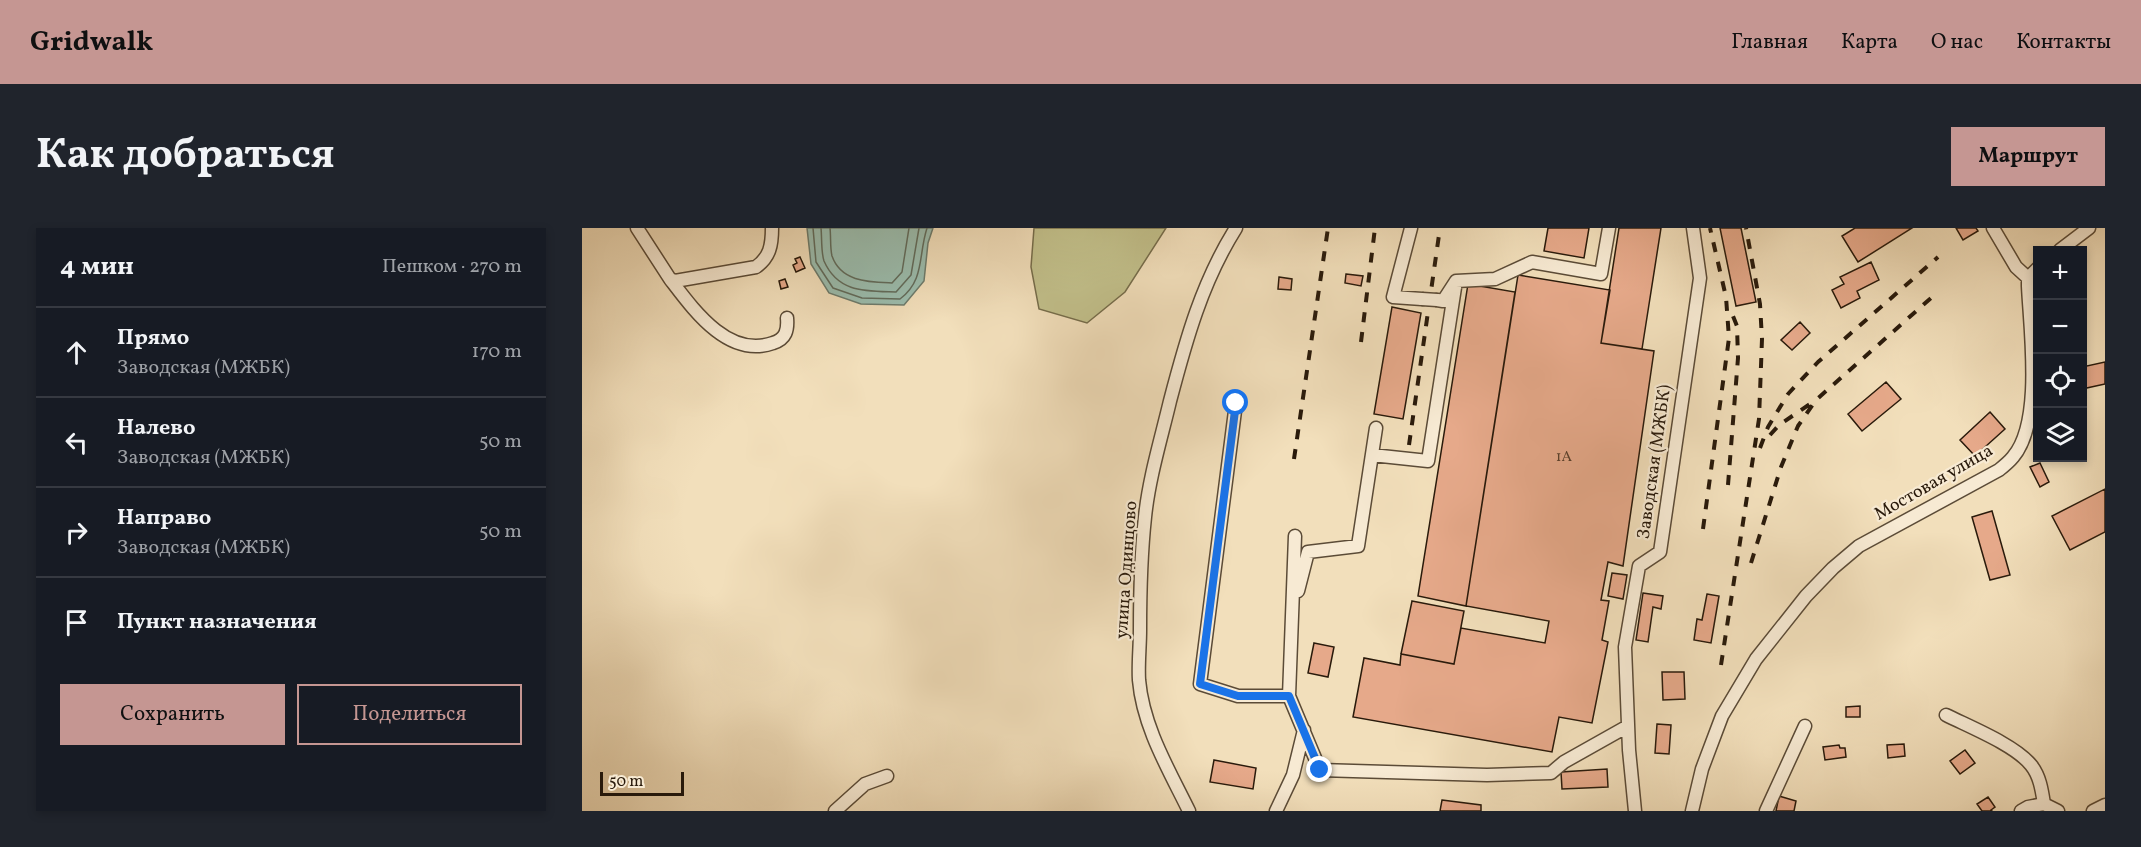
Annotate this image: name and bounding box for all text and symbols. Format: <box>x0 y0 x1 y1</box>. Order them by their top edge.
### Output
text: Gridwalk <box>30 23 153 62</box>
text: Главная <box>1731 28 1808 57</box>
text: Карта <box>1841 28 1898 57</box>
text: О нас <box>1931 28 1983 57</box>
text: Контакты <box>2016 28 2111 57</box>
text: Как добраться <box>36 127 335 186</box>
button: Маршрут <box>1951 127 2105 186</box>
map controls <box>2033 246 2087 462</box>
button: + <box>2033 246 2087 300</box>
text: 4 мин <box>60 249 134 285</box>
text: Пешком · 270 m <box>382 253 522 281</box>
button: − <box>2033 300 2087 354</box>
text: Прямо <box>117 323 189 354</box>
icon: ahead <box>60 336 93 369</box>
text: 170 m <box>472 338 522 366</box>
text: Заводская (МЖБК) <box>117 354 290 382</box>
button: locate <box>2033 354 2087 408</box>
street label: Заводская (МЖБК) <box>1632 383 1678 541</box>
route start <box>1222 389 1248 415</box>
button: layers <box>2033 408 2087 462</box>
text: Налево <box>117 413 196 444</box>
icon: left <box>60 426 93 459</box>
text: 50 m <box>479 428 522 456</box>
street label: Мостовая улица <box>1870 439 1998 527</box>
text: Заводская (МЖБК) <box>117 444 290 472</box>
house number: 1А <box>1556 447 1573 468</box>
street label: улица Одинцово <box>1110 500 1144 640</box>
text: Направо <box>117 503 211 534</box>
icon: right <box>60 516 93 549</box>
text: 50 m <box>479 518 522 546</box>
text: Заводская (МЖБК) <box>117 534 290 562</box>
icon: arrive <box>60 606 93 639</box>
text: Пункт назначения <box>117 607 317 638</box>
button: Сохранить <box>60 684 285 745</box>
button: Поделиться <box>297 684 522 745</box>
route end <box>1306 756 1332 782</box>
scale bar <box>600 769 684 796</box>
text: 50 m <box>609 771 643 793</box>

